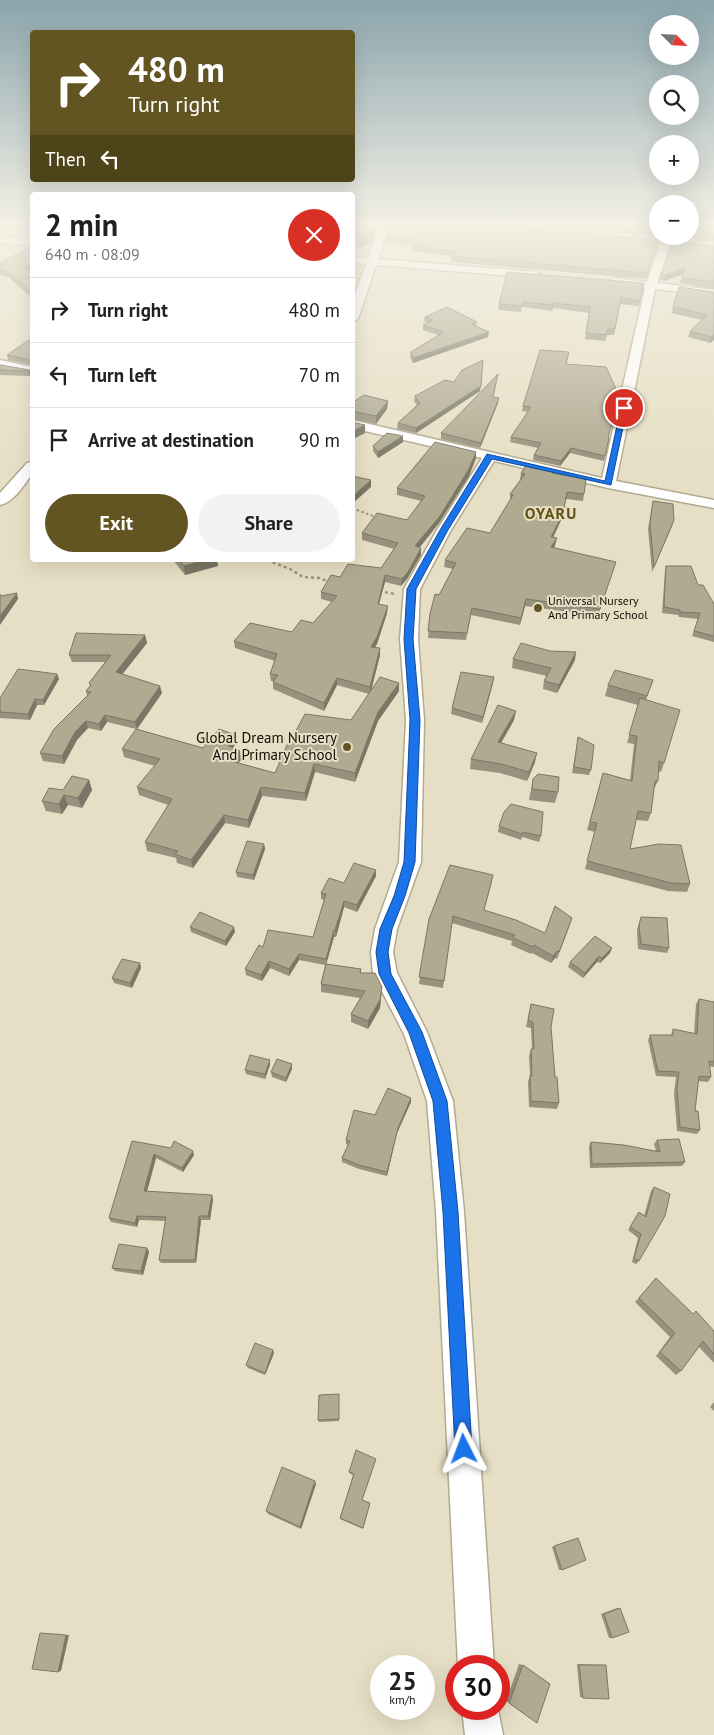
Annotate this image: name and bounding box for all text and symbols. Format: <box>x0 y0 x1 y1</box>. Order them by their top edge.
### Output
north arrow <box>649 15 699 65</box>
map controls <box>649 15 699 245</box>
text: 480 m <box>128 46 225 92</box>
icon: right <box>45 50 110 115</box>
button: search <box>649 75 699 125</box>
text: Turn right <box>128 90 220 118</box>
button: + <box>649 135 699 185</box>
icon: left <box>96 145 124 173</box>
text: Then <box>45 147 86 171</box>
button: − <box>649 195 699 245</box>
text: 2 min <box>45 205 118 244</box>
button: close <box>288 209 340 261</box>
text: 640 m · 08:09 <box>45 244 140 264</box>
icon: right <box>45 296 73 324</box>
text: Turn right <box>88 298 168 322</box>
text: 480 m <box>288 298 340 322</box>
icon: left <box>45 361 73 389</box>
text: Turn left <box>88 363 157 387</box>
text: 70 m <box>299 363 340 387</box>
pin <box>603 387 645 429</box>
icon: arrive <box>610 394 638 422</box>
icon: arrive <box>45 426 73 454</box>
text: Arrive at destination <box>88 428 254 452</box>
text: 90 m <box>299 428 340 452</box>
button: Exit <box>45 494 188 552</box>
button: Share <box>198 494 340 552</box>
district label: OYARU <box>525 503 577 523</box>
place label: Universal Nursery And Primary School <box>548 593 648 622</box>
marker: Universal Nursery And Primary School <box>532 602 544 614</box>
place label: Global Dream Nursery And Primary School <box>196 728 338 764</box>
marker: Global Dream Nursery And Primary School <box>341 741 353 753</box>
position arrow <box>437 1422 489 1474</box>
speed limit sign: 30 <box>445 1655 510 1720</box>
text: 25 <box>388 1665 417 1697</box>
text: km/h <box>389 1692 416 1707</box>

